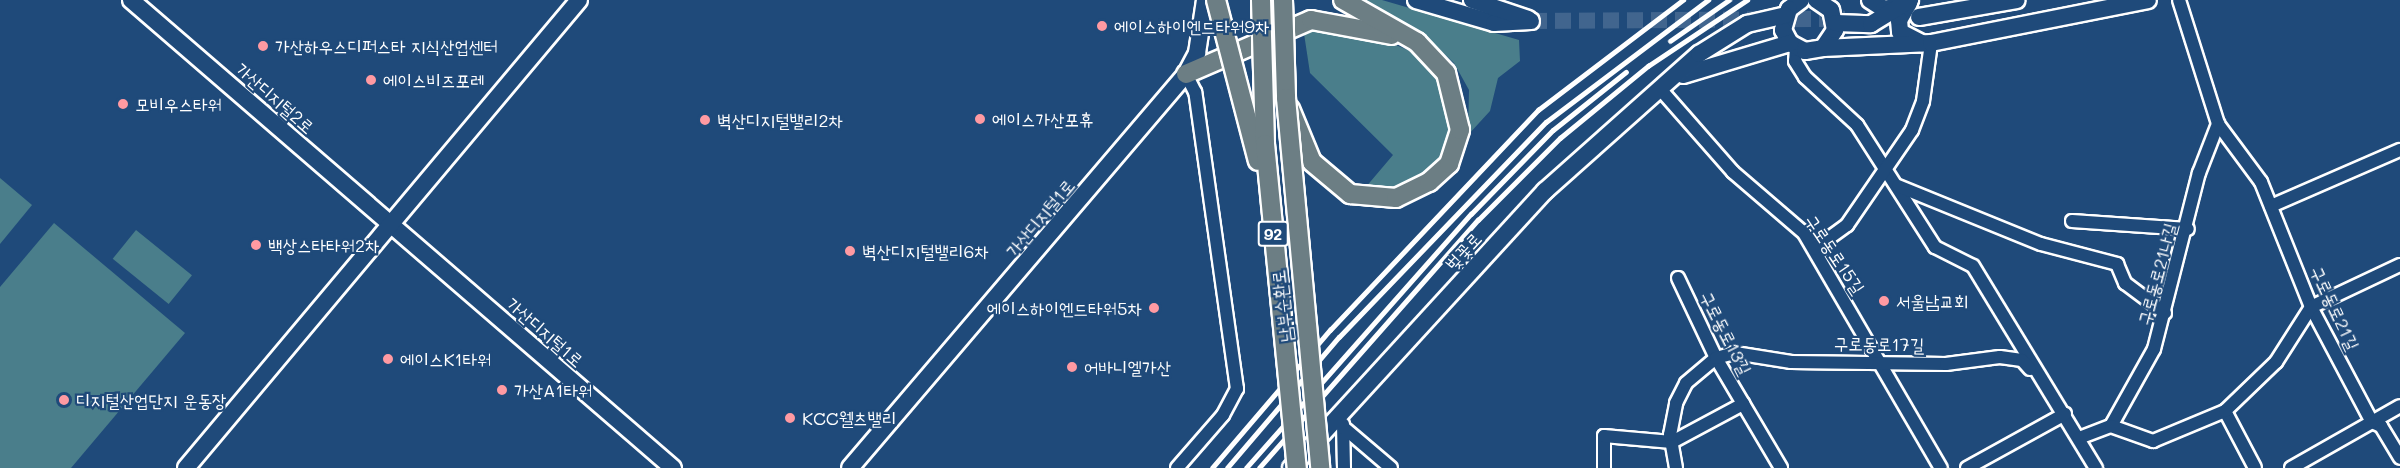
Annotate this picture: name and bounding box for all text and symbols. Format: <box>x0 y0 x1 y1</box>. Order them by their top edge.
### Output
place label: 에이스하이엔드타워9차 <box>1114 15 1269 37</box>
marker: 에이스하이엔드타워9차 <box>1095 19 1109 33</box>
place label: 가산하우스디퍼스타 지식산업센터 <box>275 35 498 57</box>
marker: 가산하우스디퍼스타 지식산업센터 <box>256 39 270 53</box>
street label: 가산디지털2로 <box>231 58 319 138</box>
place label: 에이스비즈포레 <box>383 69 484 91</box>
marker: 에이스비즈포레 <box>364 73 378 87</box>
place label: 모비우스타워 <box>135 93 222 115</box>
marker: 모비우스타워 <box>116 97 130 111</box>
place label: 에이스가산포휴 <box>992 108 1093 130</box>
place label: 벽산디지털밸리2차 <box>717 109 843 131</box>
marker: 에이스가산포휴 <box>973 112 987 126</box>
marker: 벽산디지털밸리2차 <box>698 113 712 127</box>
street label: 가산디지털1로 <box>1001 175 1079 261</box>
street label: 구로동로15길 <box>1801 210 1869 298</box>
road number: 92 <box>1256 221 1290 247</box>
street label: 구로동로21나길 <box>2133 221 2181 327</box>
street label: 벚꽃로 <box>1440 228 1486 274</box>
place label: 백상스타타워2차 <box>268 234 379 256</box>
marker: 백상스타타워2차 <box>249 238 263 252</box>
place label: 벽산디지털밸리6차 <box>862 240 989 262</box>
marker: 벽산디지털밸리6차 <box>843 244 857 258</box>
street label: 구로동로21길 <box>2306 262 2364 354</box>
street label: 남부순환로 <box>1267 269 1297 343</box>
street label: 구로동로13길 <box>1696 288 1756 378</box>
place label: 서울남교회 <box>1896 290 1968 312</box>
street label: 가산디지털1로 <box>502 293 588 371</box>
marker: 서울남교회 <box>1877 294 1891 308</box>
place label: 에이스하이엔드타워5차 <box>987 297 1142 319</box>
marker: 에이스하이엔드타워5차 <box>1147 301 1161 315</box>
street label: 구로동로17길 <box>1834 332 1924 356</box>
place label: 에이스K1타워 <box>400 348 491 370</box>
marker: 에이스K1타워 <box>381 352 395 366</box>
place label: 어바니엘가산 <box>1084 356 1171 378</box>
marker: 어바니엘가산 <box>1065 360 1079 374</box>
place label: 가산A1타워 <box>514 379 592 401</box>
marker: 가산A1타워 <box>495 383 509 397</box>
place label: 디지털산업단지 운동장 <box>76 389 227 411</box>
marker: 디지털산업단지 운동장 <box>57 393 71 407</box>
place label: KCC웰츠밸리 <box>802 407 897 429</box>
marker: KCC웰츠밸리 <box>783 411 797 425</box>

